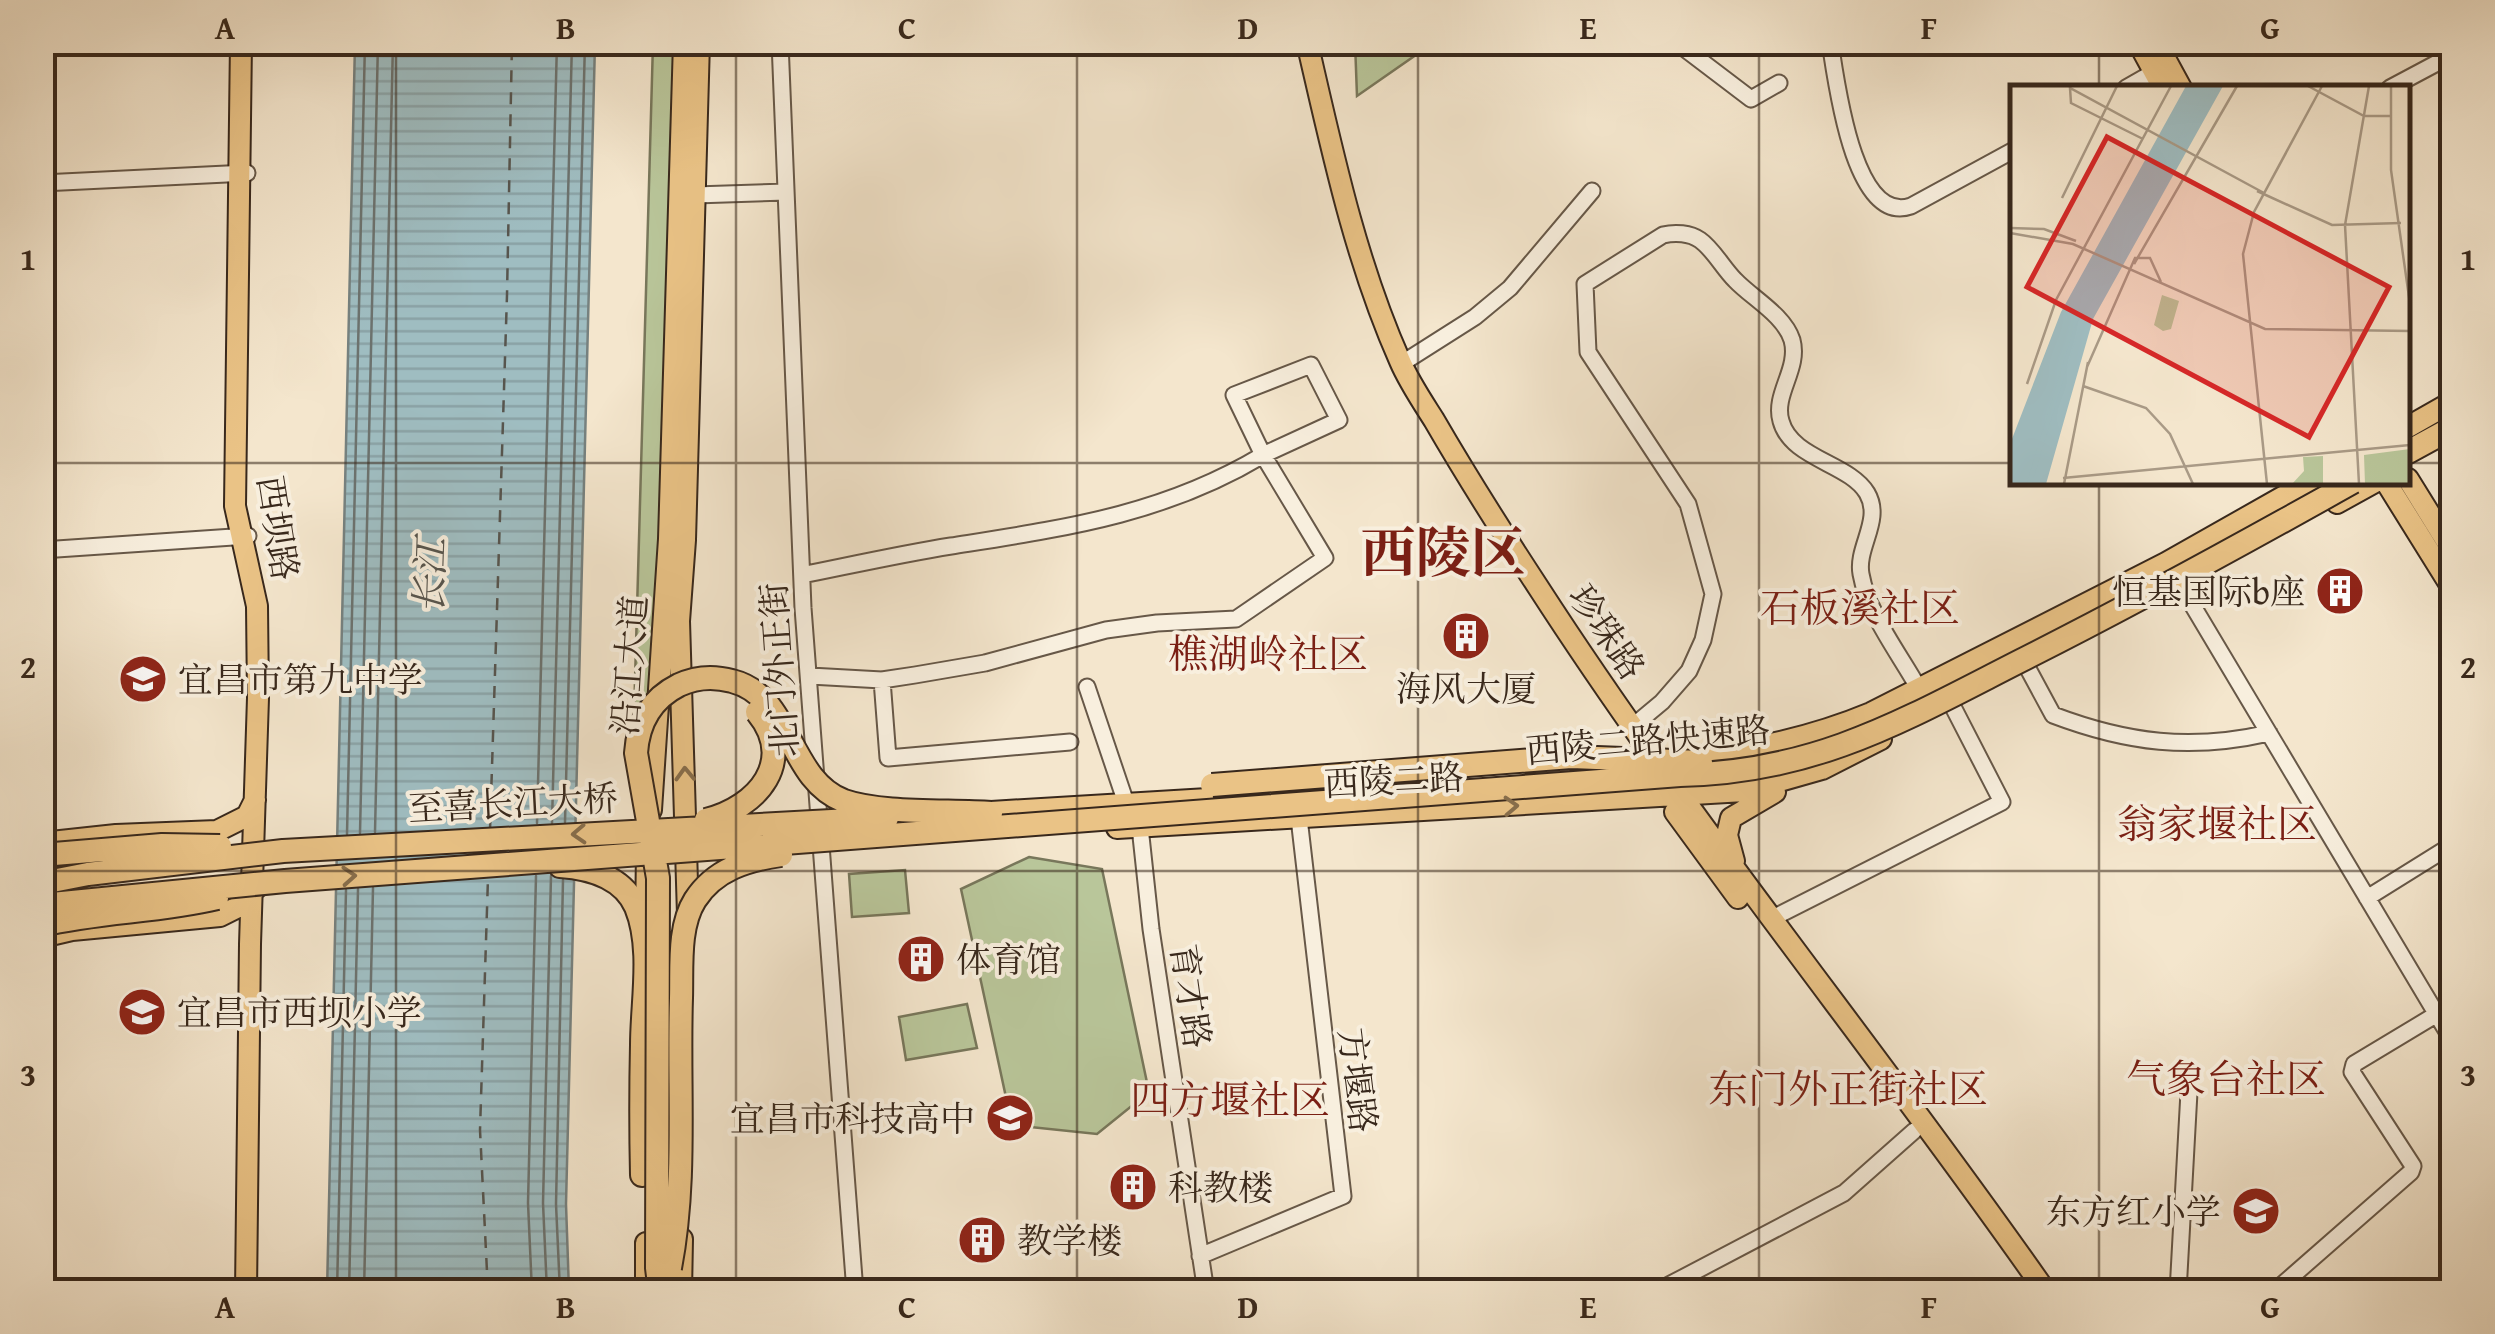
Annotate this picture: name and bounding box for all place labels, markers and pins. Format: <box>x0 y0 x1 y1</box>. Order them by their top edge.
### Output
building icon: 恒基国际b座 <box>2314 565 2366 617</box>
place label: 恒基国际b座 <box>2112 566 2305 617</box>
building icon: 海风大厦 <box>1440 610 1492 662</box>
school or university icon: 宜昌市第九中学 <box>117 653 169 705</box>
place label: 宜昌市第九中学 <box>178 654 423 705</box>
place label: 海风大厦 <box>1396 663 1536 714</box>
building icon: 体育馆 <box>895 933 947 985</box>
place label: 体育馆 <box>956 934 1061 985</box>
school or university icon: 宜昌市西坝小学 <box>116 986 168 1038</box>
place label: 宜昌市西坝小学 <box>177 987 422 1038</box>
school or university icon: 宜昌市科技高中 <box>984 1092 1036 1144</box>
place label: 宜昌市科技高中 <box>730 1093 975 1144</box>
building icon: 科教楼 <box>1107 1161 1159 1213</box>
place label: 科教楼 <box>1168 1162 1273 1213</box>
school or university icon: 东方红小学 <box>2230 1185 2282 1237</box>
place label: 东方红小学 <box>2046 1186 2221 1237</box>
building icon: 教学楼 <box>956 1214 1008 1266</box>
place label: 教学楼 <box>1017 1215 1122 1266</box>

